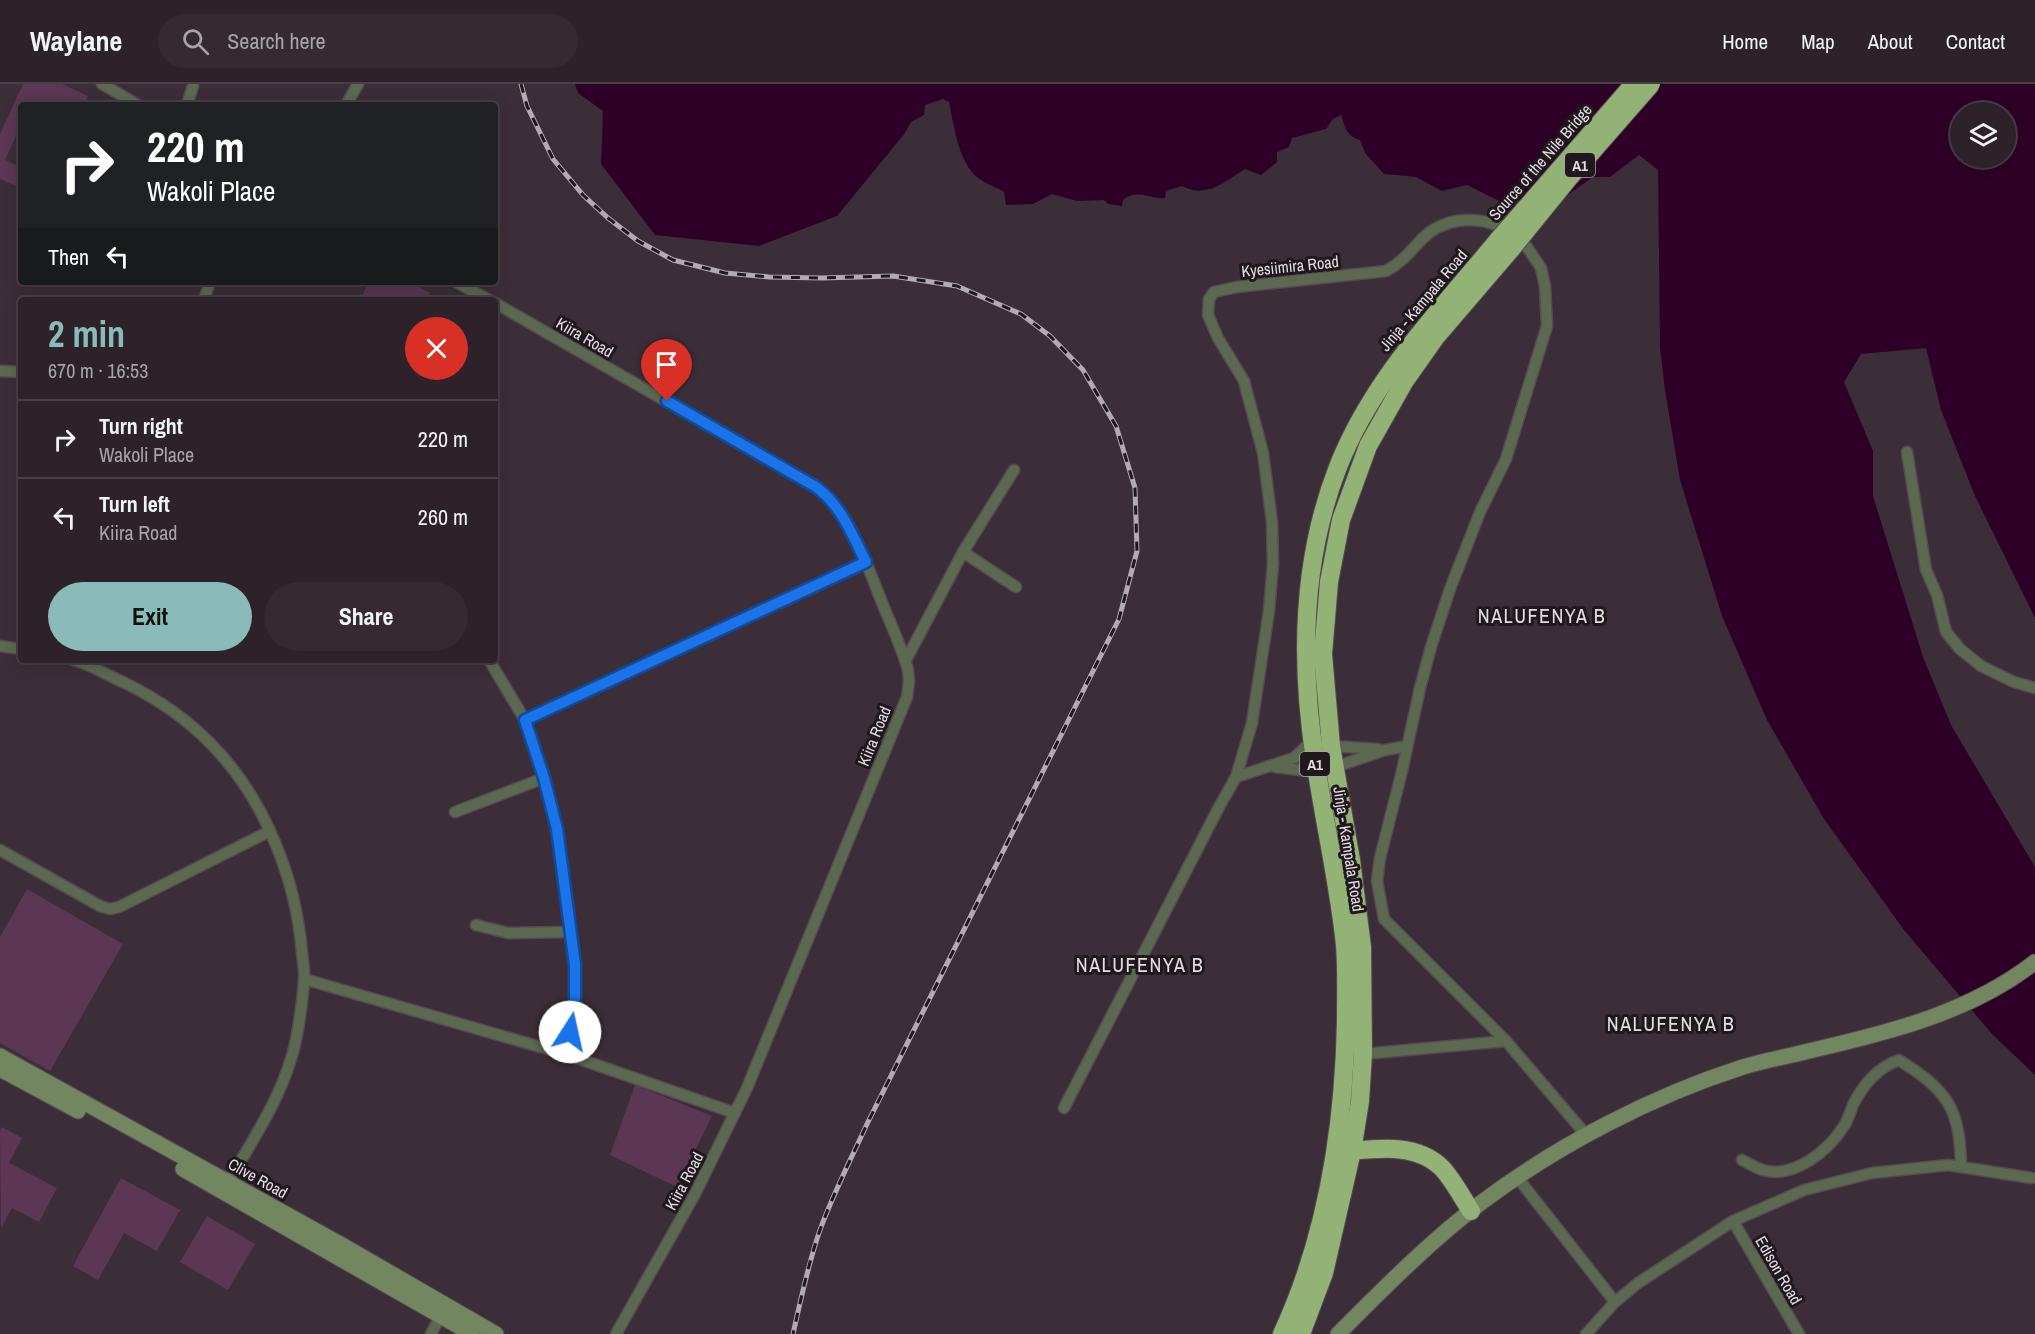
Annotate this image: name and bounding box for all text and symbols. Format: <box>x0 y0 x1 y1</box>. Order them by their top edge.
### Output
search box <box>158 14 578 68</box>
text: Waylane <box>30 22 122 60</box>
icon: search <box>179 25 212 58</box>
text: Search here <box>227 26 326 56</box>
text: Home <box>1722 27 1768 56</box>
text: Map <box>1801 27 1835 56</box>
text: About <box>1868 27 1913 56</box>
text: Contact <box>1946 27 2005 56</box>
street label: Source of the Nile Bridge <box>1483 99 1597 225</box>
map controls <box>1950 102 2016 168</box>
button: layers <box>1950 102 2016 168</box>
text: 220 m <box>147 119 245 175</box>
icon: right <box>48 126 126 204</box>
road number: A1 <box>1565 153 1595 177</box>
text: Wakoli Place <box>147 173 275 209</box>
icon: left <box>101 240 134 273</box>
text: Then <box>48 242 89 272</box>
street label: Jinja - Kampala Road <box>1374 245 1472 355</box>
street label: Kyesiimira Road <box>1240 250 1340 282</box>
text: 2 min <box>48 310 125 358</box>
street label: Kiira Road <box>552 312 618 362</box>
button: close <box>405 317 468 380</box>
pin <box>641 339 692 401</box>
icon: arrive <box>650 348 683 381</box>
text: 670 m · 16:53 <box>48 357 148 384</box>
text: Turn right <box>99 411 183 441</box>
icon: right <box>48 423 81 456</box>
text: 220 m <box>418 424 468 454</box>
text: Wakoli Place <box>99 441 194 468</box>
text: Turn left <box>99 489 170 519</box>
icon: left <box>48 501 81 534</box>
text: 260 m <box>418 502 468 532</box>
text: Kiira Road <box>99 519 177 546</box>
button: Exit <box>48 582 252 651</box>
button: Share <box>264 582 468 651</box>
district label: NALUFENYA B <box>1478 602 1606 629</box>
street label: Kiira Road <box>852 703 896 769</box>
road number: A1 <box>1300 752 1330 776</box>
street label: Jinja - Kampala Road <box>1328 785 1370 913</box>
district label: NALUFENYA B <box>1076 951 1204 978</box>
position arrow <box>538 1000 602 1064</box>
district label: NALUFENYA B <box>1607 1010 1735 1037</box>
street label: Kiira Road <box>660 1148 708 1214</box>
street label: Clive Road <box>224 1153 292 1203</box>
street label: Edison Road <box>1751 1232 1807 1308</box>

